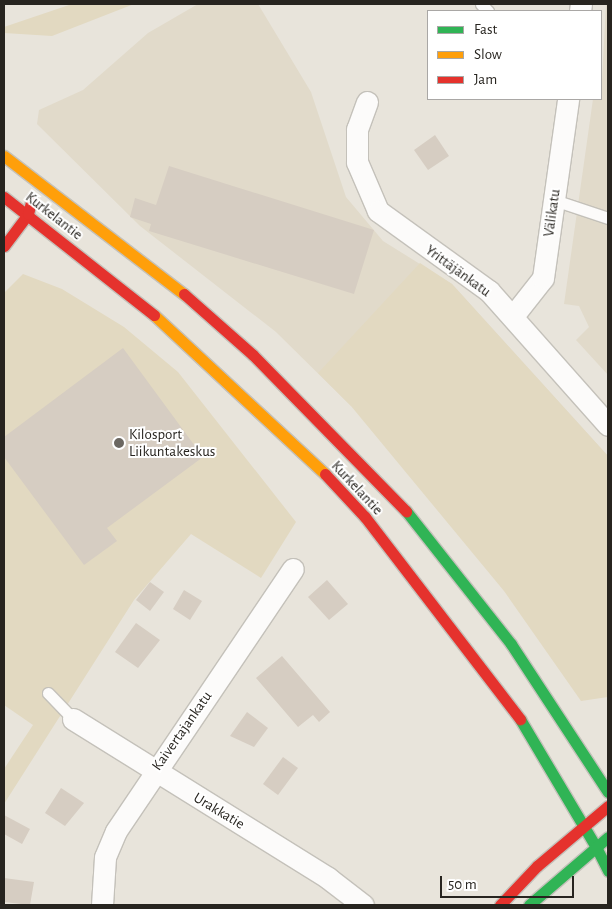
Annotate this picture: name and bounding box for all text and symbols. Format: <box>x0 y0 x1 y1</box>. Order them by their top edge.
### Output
legend <box>427 10 602 100</box>
text: Fast <box>474 22 497 37</box>
text: Slow <box>474 47 502 62</box>
text: Jam <box>474 72 497 87</box>
street label: Kurkelantie <box>22 188 86 244</box>
street label: Välikatu <box>540 188 564 238</box>
street label: Yrittäjänkatu <box>422 241 494 301</box>
place label: Kilosport Liikuntakeskus <box>129 425 215 460</box>
marker: Kilosport Liikuntakeskus <box>113 437 125 449</box>
street label: Kurkelantie <box>327 457 387 519</box>
street label: Kaivertajankatu <box>148 688 216 774</box>
street label: Urakkatie <box>190 789 248 833</box>
scale bar <box>442 866 576 898</box>
text: 50 m <box>448 877 477 892</box>

